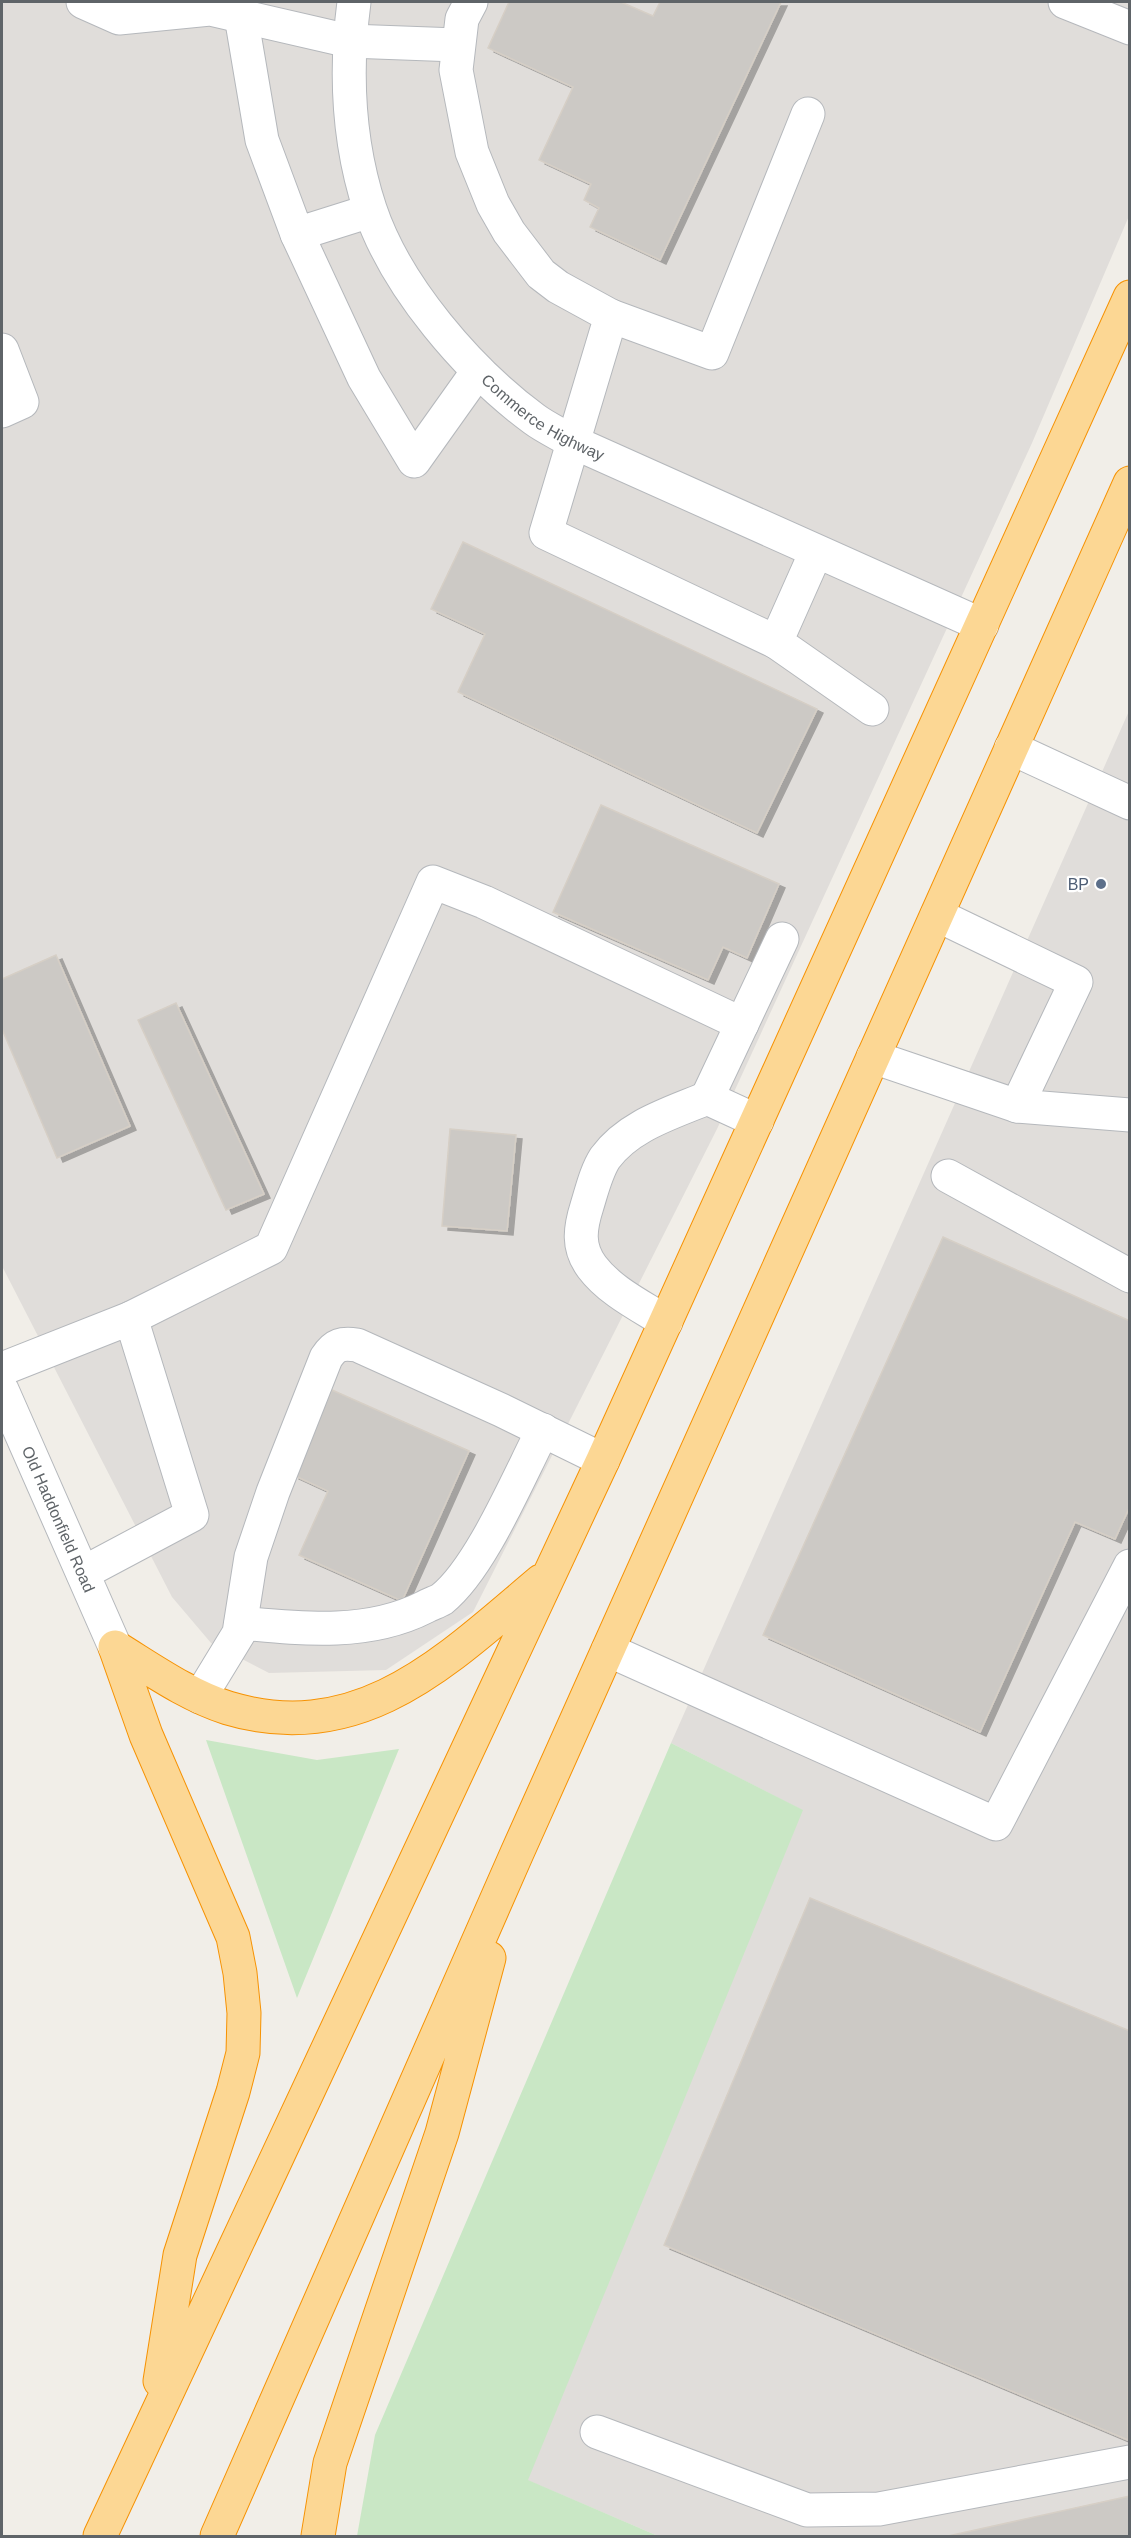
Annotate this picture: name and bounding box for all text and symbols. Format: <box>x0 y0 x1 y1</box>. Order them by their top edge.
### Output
street label: Commerce Highway <box>478 371 607 463</box>
place label: BP <box>1068 876 1089 893</box>
marker: BP <box>1094 877 1108 891</box>
street label: Old Haddonfield Road <box>19 1444 98 1595</box>

